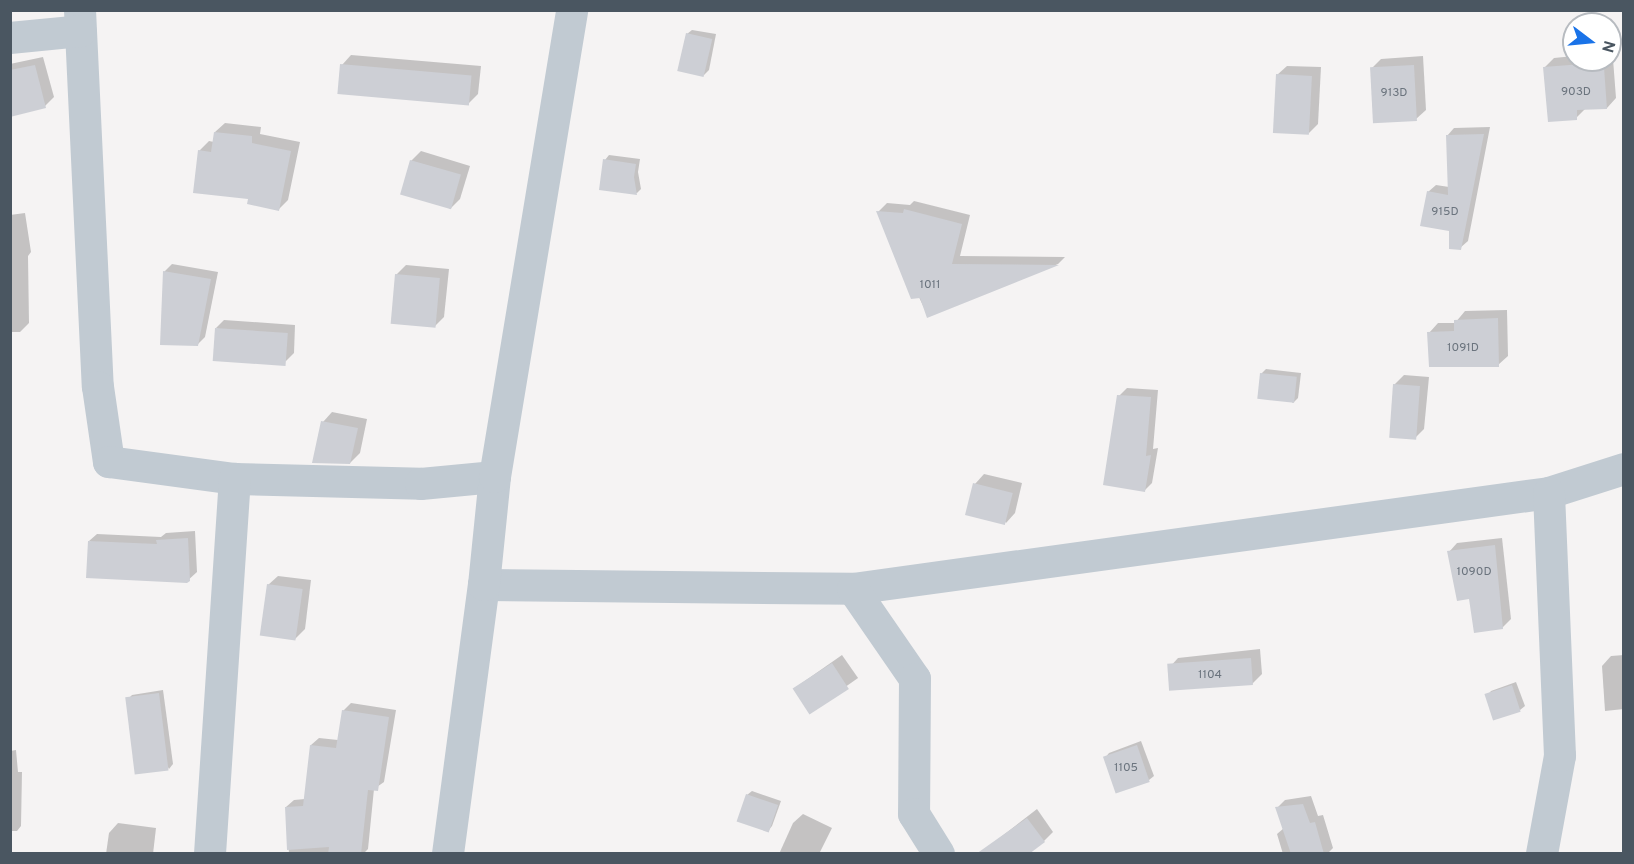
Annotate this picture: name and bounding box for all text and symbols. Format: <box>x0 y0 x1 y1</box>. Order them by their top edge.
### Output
north arrow <box>1562 12 1622 72</box>
text: N <box>1596 38 1619 55</box>
house number: 903D <box>1561 86 1591 100</box>
house number: 913D <box>1381 87 1407 101</box>
house number: 915D <box>1431 206 1459 220</box>
house number: 1011 <box>919 279 941 293</box>
house number: 1091D <box>1447 342 1479 356</box>
house number: 1090D <box>1456 566 1492 580</box>
house number: 1104 <box>1198 669 1222 683</box>
house number: 1105 <box>1114 762 1138 776</box>

